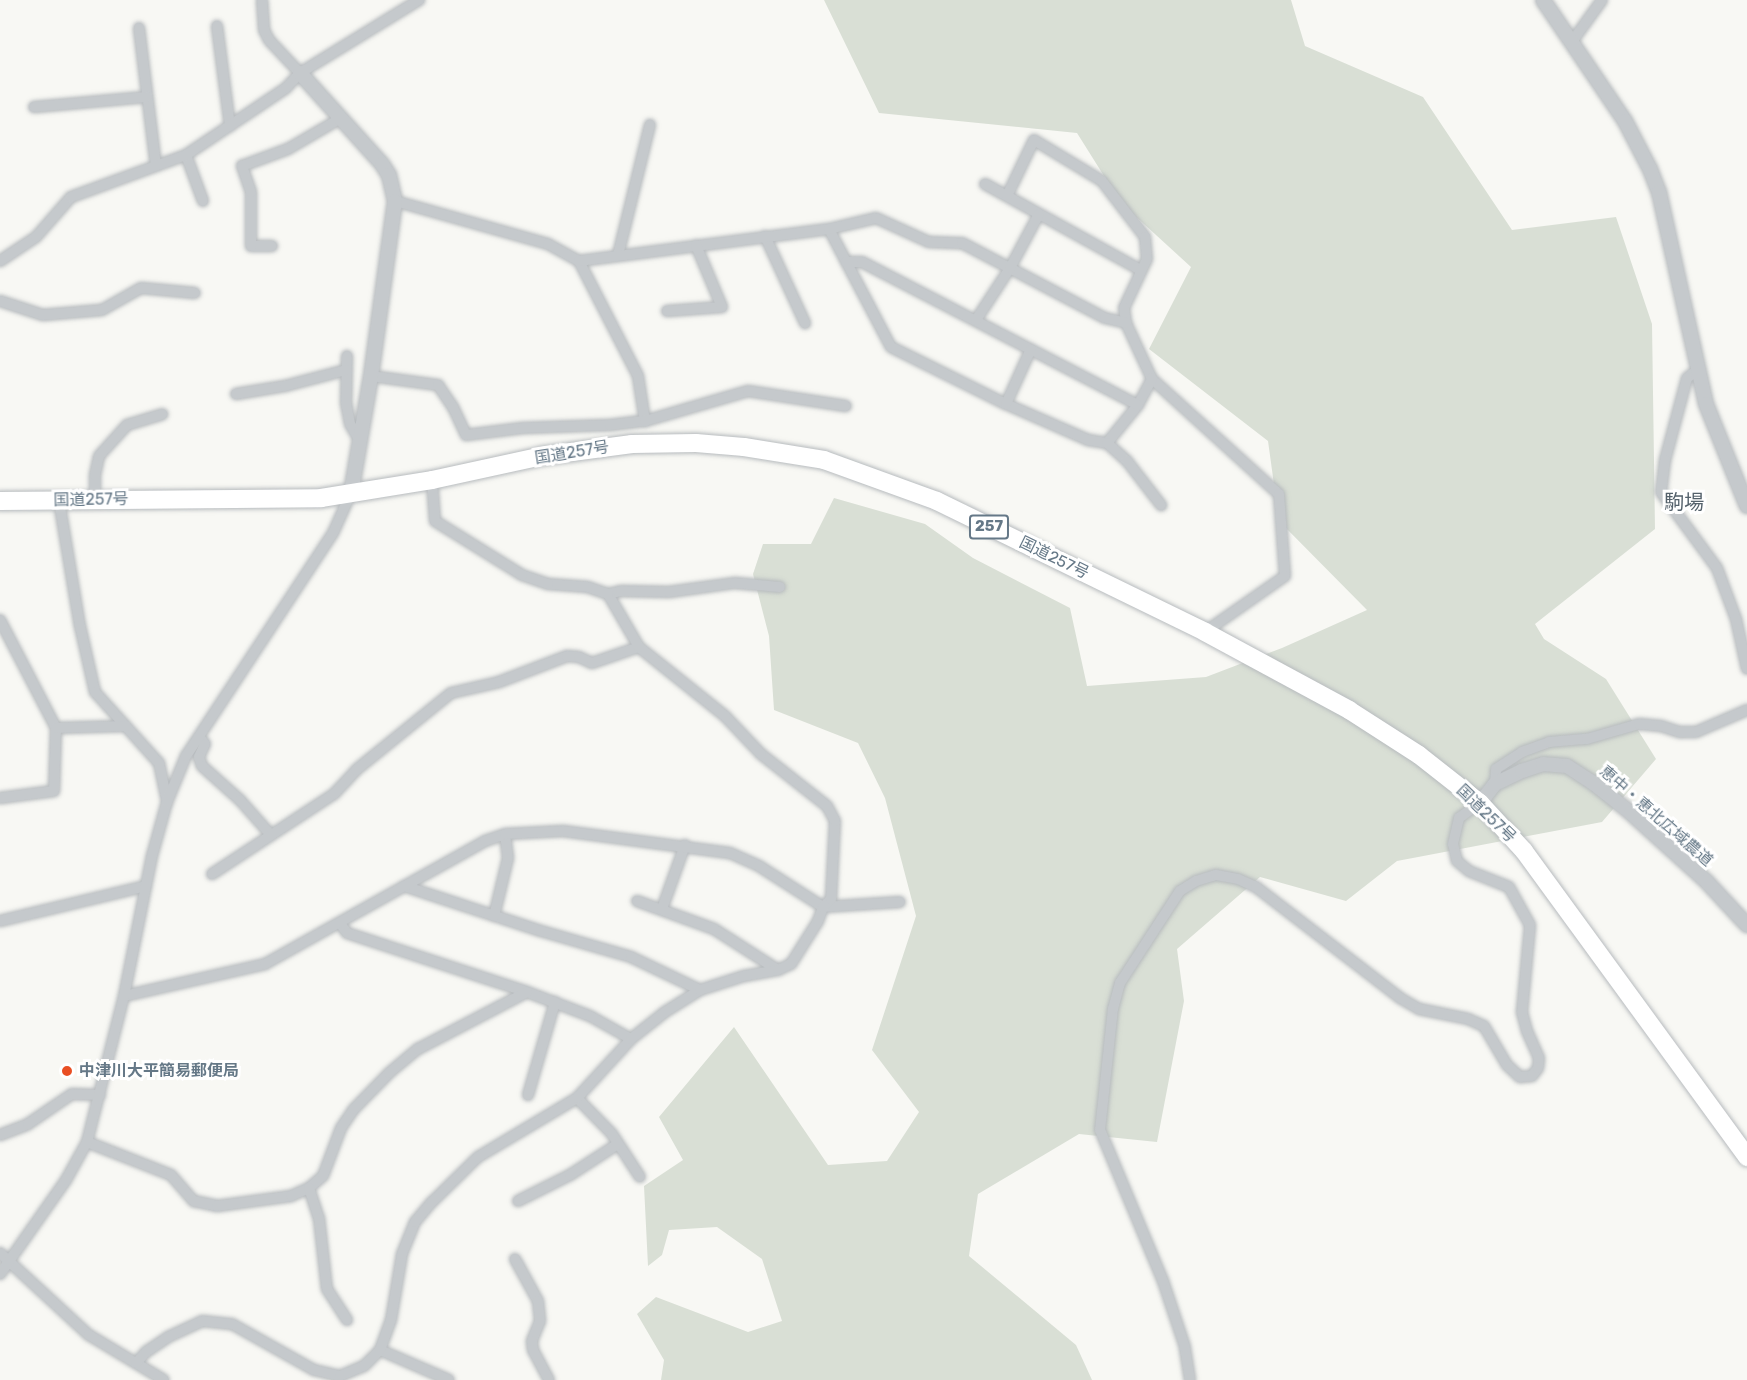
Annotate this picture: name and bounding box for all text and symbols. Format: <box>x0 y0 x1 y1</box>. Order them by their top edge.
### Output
street label: 国道257号 <box>533 438 611 468</box>
street label: 国道257号 <box>53 490 129 510</box>
district label: 駒場 <box>1664 490 1704 514</box>
road number: 257 <box>968 515 1010 539</box>
street label: 国道257号 <box>1016 533 1092 583</box>
street label: 恵中・恵北広域農道 <box>1595 762 1717 870</box>
street label: 国道257号 <box>1452 781 1520 847</box>
place label: 中津川大平簡易郵便局 <box>79 1061 239 1081</box>
marker: 中津川大平簡易郵便局 <box>60 1064 74 1078</box>

